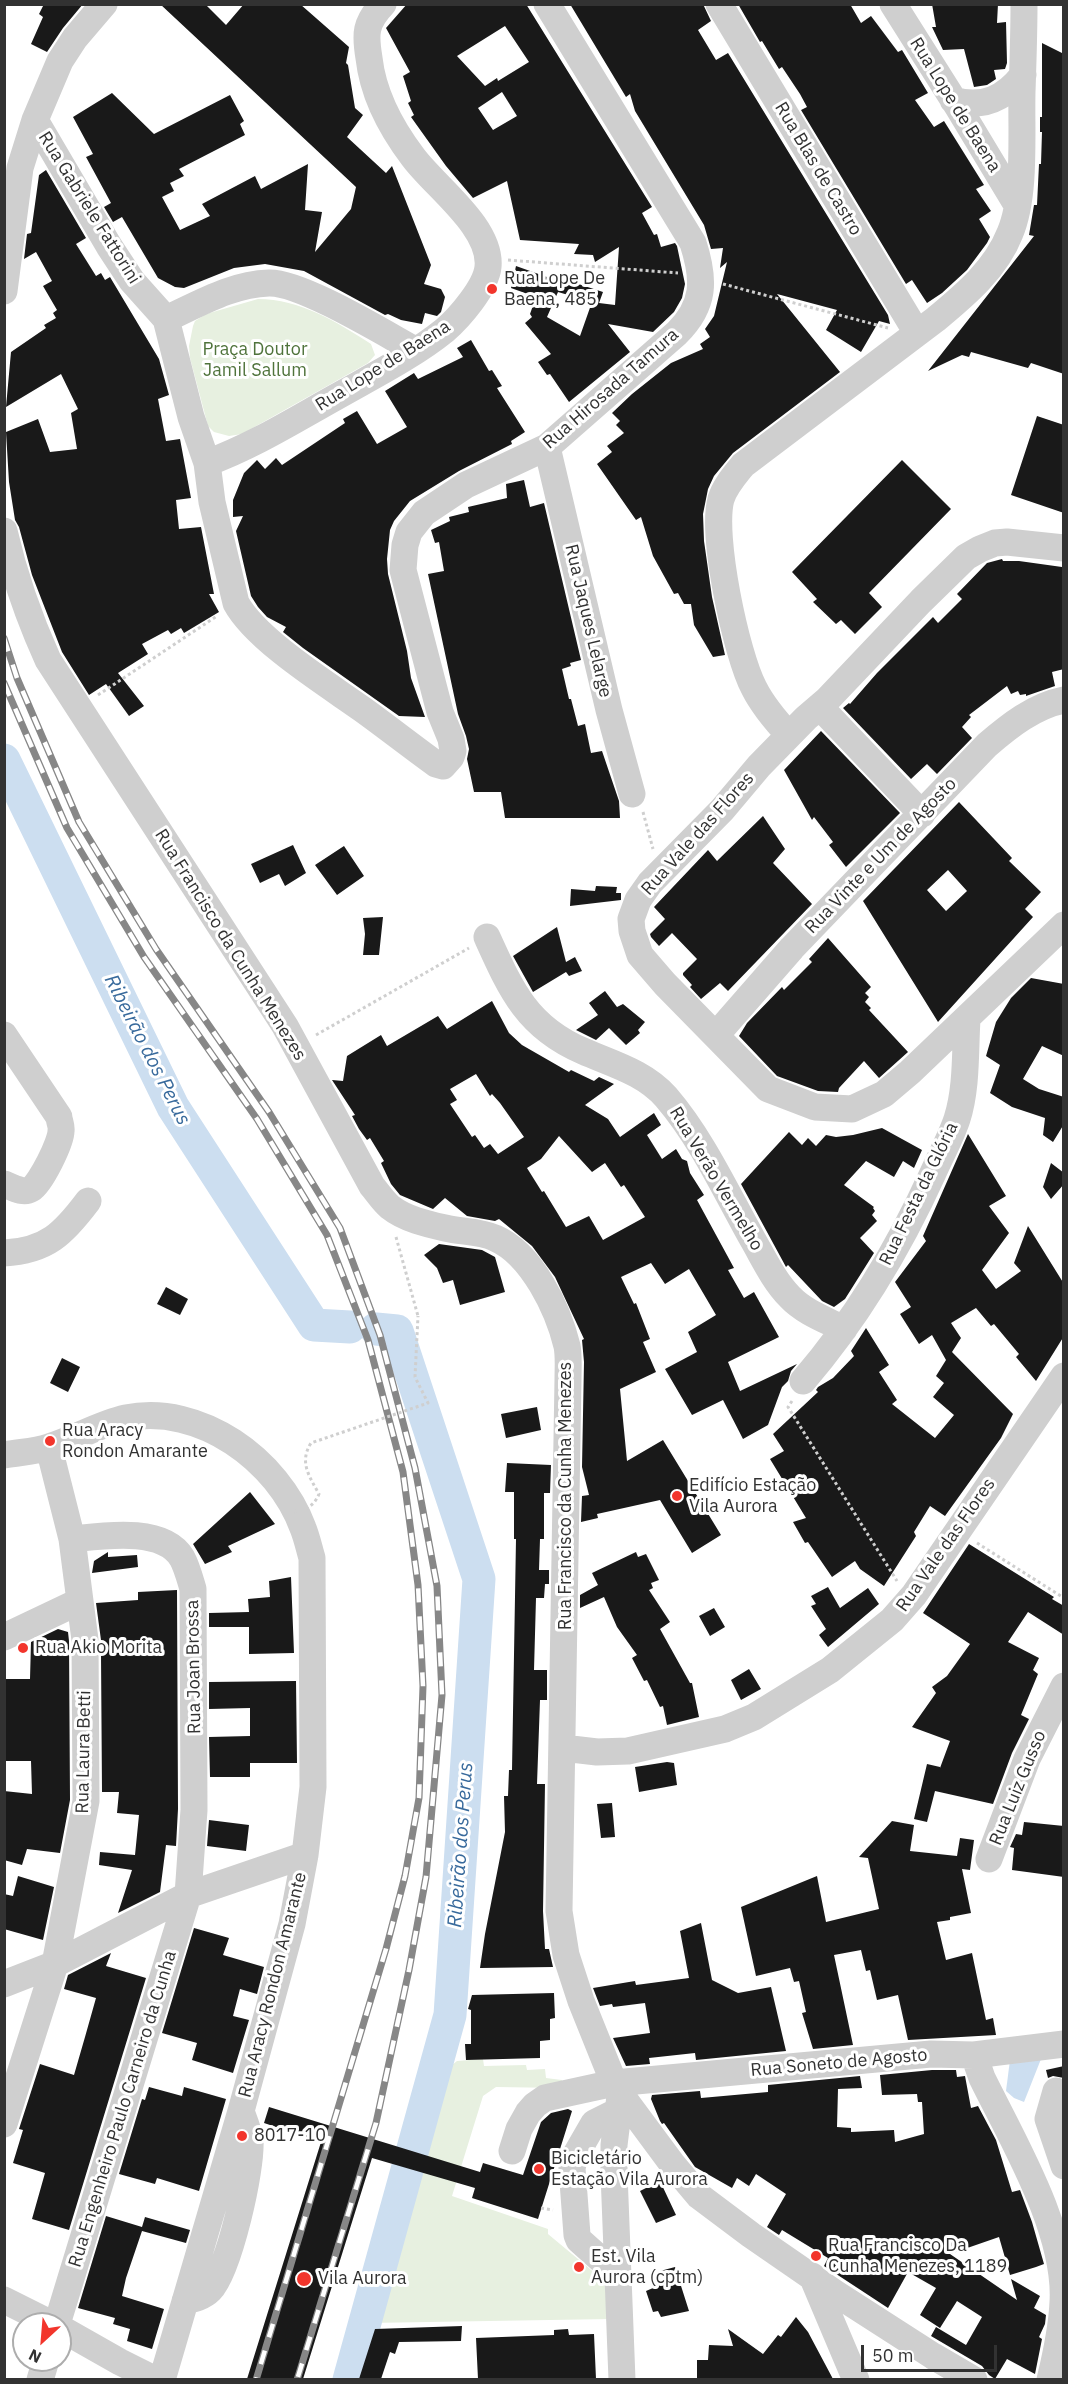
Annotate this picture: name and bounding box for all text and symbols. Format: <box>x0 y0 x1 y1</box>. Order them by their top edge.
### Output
street label: Rua Lope de Baena <box>905 34 1005 176</box>
street label: Rua Blas de Castro <box>770 98 866 240</box>
street label: Rua Gabriele Fattorini <box>33 128 145 288</box>
place label: Rua Lope De Baena, 485 <box>504 268 605 310</box>
marker: Rua Lope De Baena, 485 <box>485 282 499 296</box>
street label: Rua Lope de Baena <box>312 316 454 416</box>
street label: Rua Hirosada Tamura <box>539 324 683 454</box>
park label: Praça Doutor Jamil Sallum <box>202 339 308 382</box>
street label: Rua Jaques Lelarge <box>560 542 616 700</box>
street label: Rua Vale das Flores <box>637 768 759 900</box>
street label: Rua Vinte e Um de Agosto <box>801 774 961 938</box>
street label: Rua Francisco da Cunha Menezes <box>150 825 310 1065</box>
water label: Ribeirão dos Perus <box>99 971 195 1129</box>
street label: Rua Verão Vermelho <box>664 1103 768 1255</box>
street label: Rua Festa da Glória <box>875 1119 963 1269</box>
street label: Rua Francisco da Cunha Menezes <box>555 1362 577 1630</box>
place label: Rua Aracy Rondon Amarante <box>62 1420 208 1462</box>
marker: Rua Aracy Rondon Amarante <box>43 1434 57 1448</box>
street label: Rua Vale das Flores <box>892 1474 1000 1616</box>
place label: Edifício Estação Vila Aurora <box>689 1475 816 1518</box>
marker: Edifício Estação Vila Aurora <box>670 1489 684 1503</box>
street label: Rua Joan Brossa <box>182 1600 206 1734</box>
place label: Rua Akio Morita <box>35 1637 162 1659</box>
marker: Rua Akio Morita <box>16 1641 30 1655</box>
street label: Rua Laura Betti <box>72 1690 96 1814</box>
street label: Rua Luiz Gusso <box>985 1727 1051 1849</box>
water label: Ribeirão dos Perus <box>443 1762 479 1928</box>
street label: Rua Aracy Rondon Amarante <box>235 1870 311 2100</box>
street label: Rua Engenheiro Paulo Carneiro da Cunha <box>64 1948 182 2270</box>
street label: Rua Soneto de Agosto <box>750 2045 928 2081</box>
place label: 8017-10 <box>254 2125 326 2147</box>
marker: 8017-10 <box>235 2129 249 2143</box>
place label: Bicicletário Estação Vila Aurora <box>551 2148 708 2190</box>
marker: Bicicletário Estação Vila Aurora <box>532 2162 546 2176</box>
place label: Rua Francisco Da Cunha Menezes, 1189 <box>828 2235 1007 2278</box>
place label: Est. Vila Aurora (cptm) <box>591 2246 703 2288</box>
marker: Rua Francisco Da Cunha Menezes, 1189 <box>809 2249 823 2263</box>
marker: Est. Vila Aurora (cptm) <box>572 2260 586 2274</box>
place label: Vila Aurora <box>318 2268 407 2290</box>
marker: Vila Aurora <box>295 2270 313 2288</box>
north arrow <box>12 2312 72 2372</box>
scale bar <box>864 2333 1000 2371</box>
text: 50 m <box>872 2344 914 2367</box>
text: N <box>25 2345 45 2368</box>

